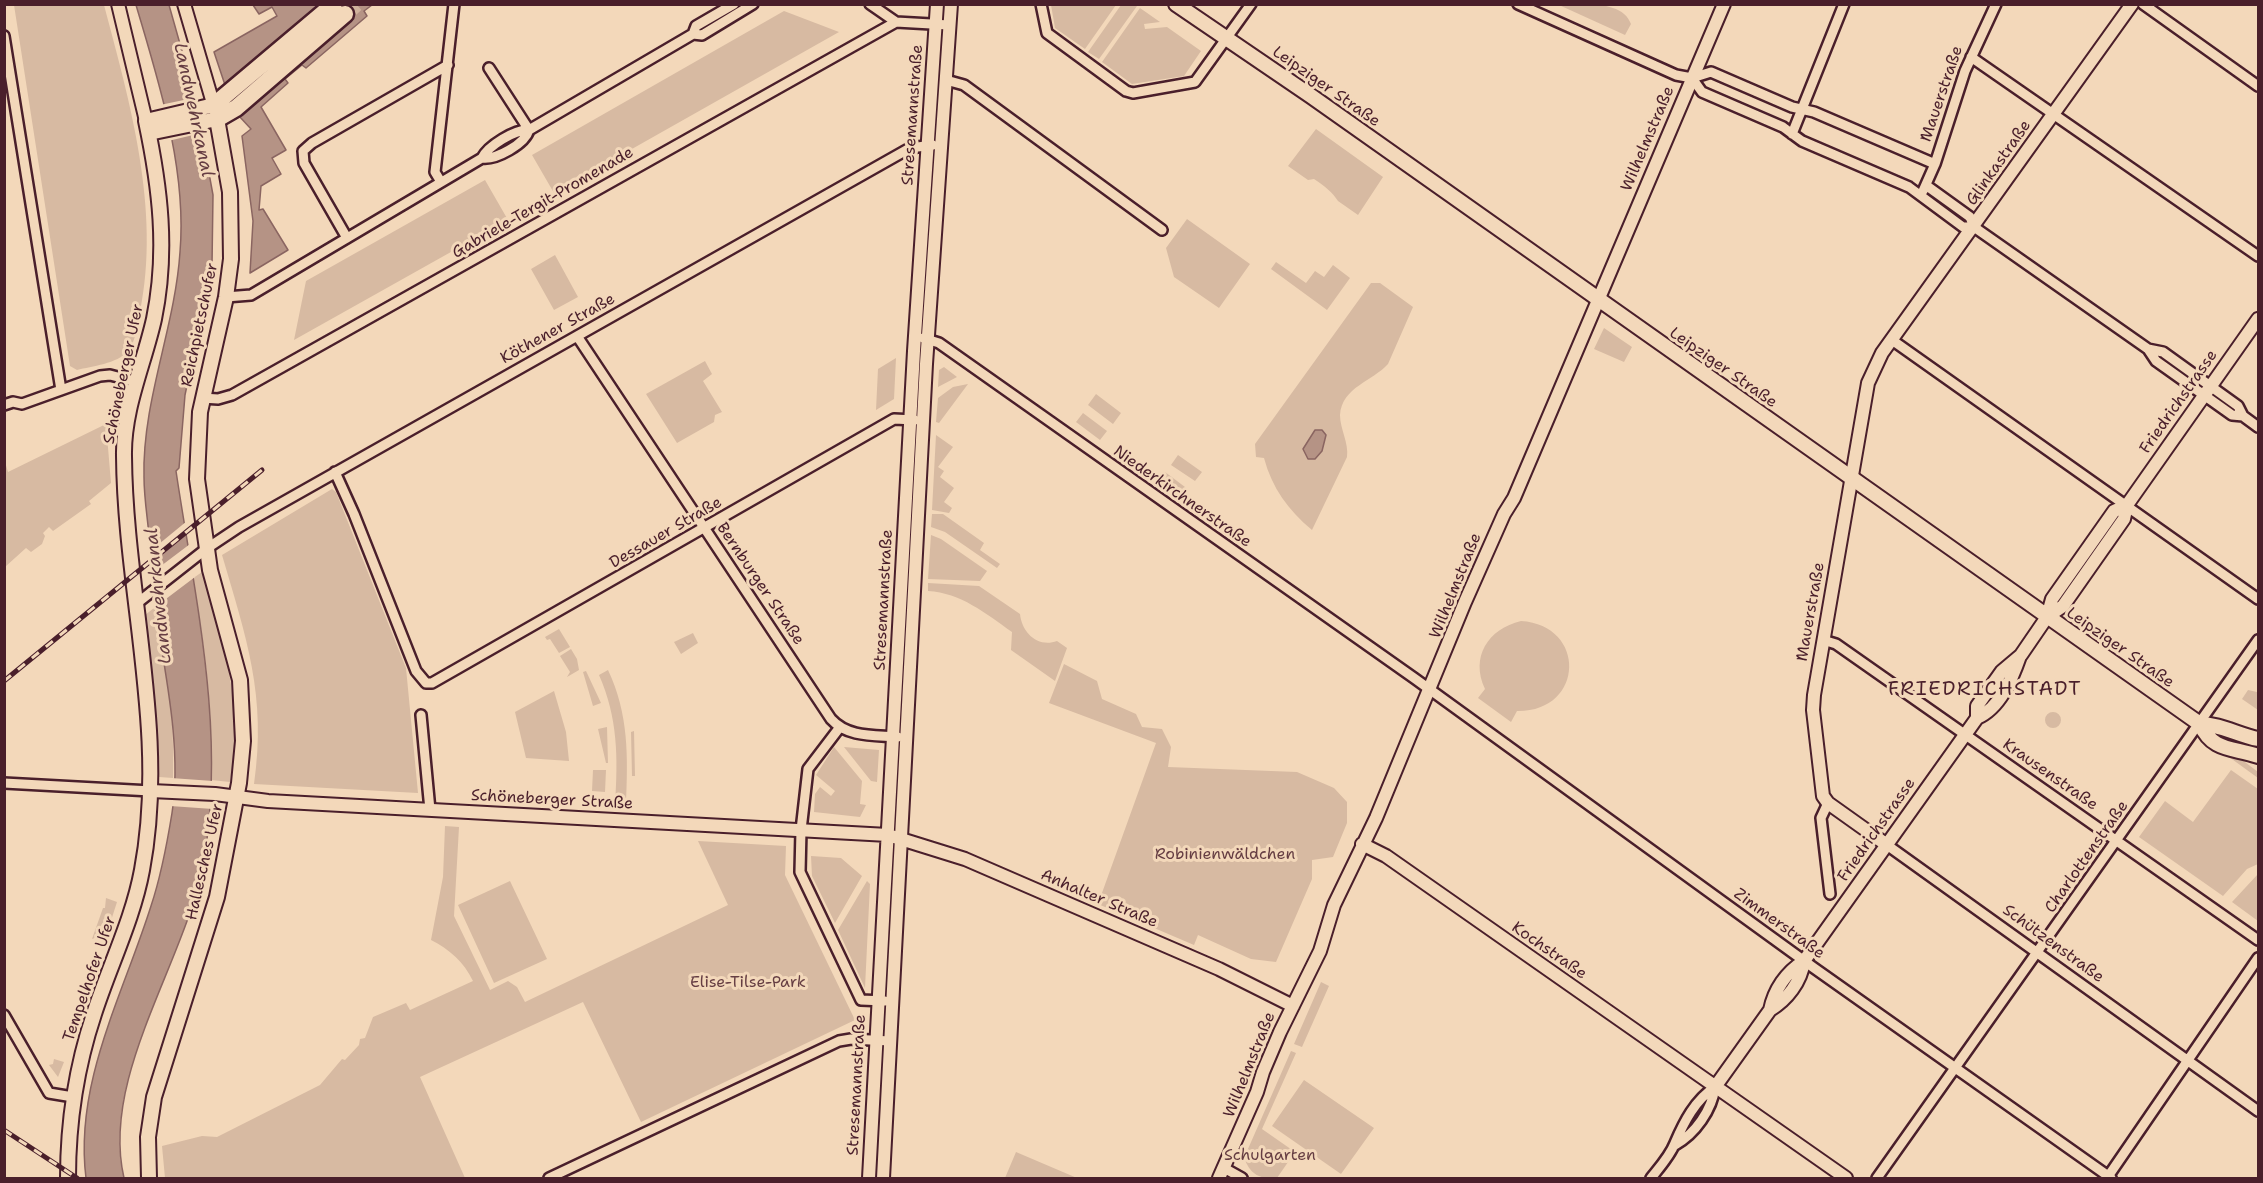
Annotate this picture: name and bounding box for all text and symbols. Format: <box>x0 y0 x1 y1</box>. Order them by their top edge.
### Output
water label: Landwehrkanal <box>168 41 218 179</box>
street label: Leipziger Straße <box>1269 43 1383 131</box>
street label: Mauerstraße <box>1917 43 1967 145</box>
street label: Stresemannstraße <box>898 44 928 186</box>
street label: Wilhelmstraße <box>1617 84 1679 194</box>
street label: Glinkastraße <box>1962 117 2036 209</box>
street label: Gabriele-Tergit-Promenade <box>449 143 637 263</box>
street label: Reichpietschufer <box>177 261 223 389</box>
street label: Köthener Straße <box>497 290 619 368</box>
street label: Schöneberger Ufer <box>100 302 148 446</box>
street label: Leipziger Straße <box>1666 324 1780 412</box>
street label: Friedrichstrasse <box>2136 346 2222 458</box>
street label: Niederkirchnerstraße <box>1109 442 1255 552</box>
street label: Dessauer Straße <box>606 493 726 573</box>
street label: Bernburger Straße <box>712 519 808 649</box>
water label: Landwehrkanal <box>141 527 177 665</box>
street label: Stresemannstraße <box>871 529 897 671</box>
street label: Wilhelmstraße <box>1426 530 1486 642</box>
street label: Mauerstraße <box>1793 561 1829 663</box>
street label: Leipziger Straße <box>2063 604 2177 692</box>
district label: FRIEDRICHSTADT <box>1888 678 2082 702</box>
street label: Krausenstraße <box>1999 735 2101 815</box>
street label: Friedrichstrasse <box>1834 774 1920 886</box>
street label: Schöneberger Straße <box>470 786 634 814</box>
street label: Charlottenstraße <box>2041 797 2133 917</box>
street label: Hallesches Ufer <box>182 802 228 922</box>
park label: Robinienwäldchen <box>1155 845 1295 865</box>
street label: Anhalter Straße <box>1038 866 1160 932</box>
street label: Zimmerstraße <box>1730 885 1828 963</box>
street label: Schützenstraße <box>1999 901 2107 987</box>
street label: Tempelhofer Ufer <box>59 914 121 1044</box>
street label: Kochstraße <box>1508 918 1590 984</box>
park label: Elise-Tilse-Park <box>690 973 806 993</box>
street label: Wilhelmstraße <box>1220 1009 1280 1121</box>
street label: Stresemannstraße <box>844 1014 870 1156</box>
park label: Schulgarten <box>1224 1146 1316 1166</box>

